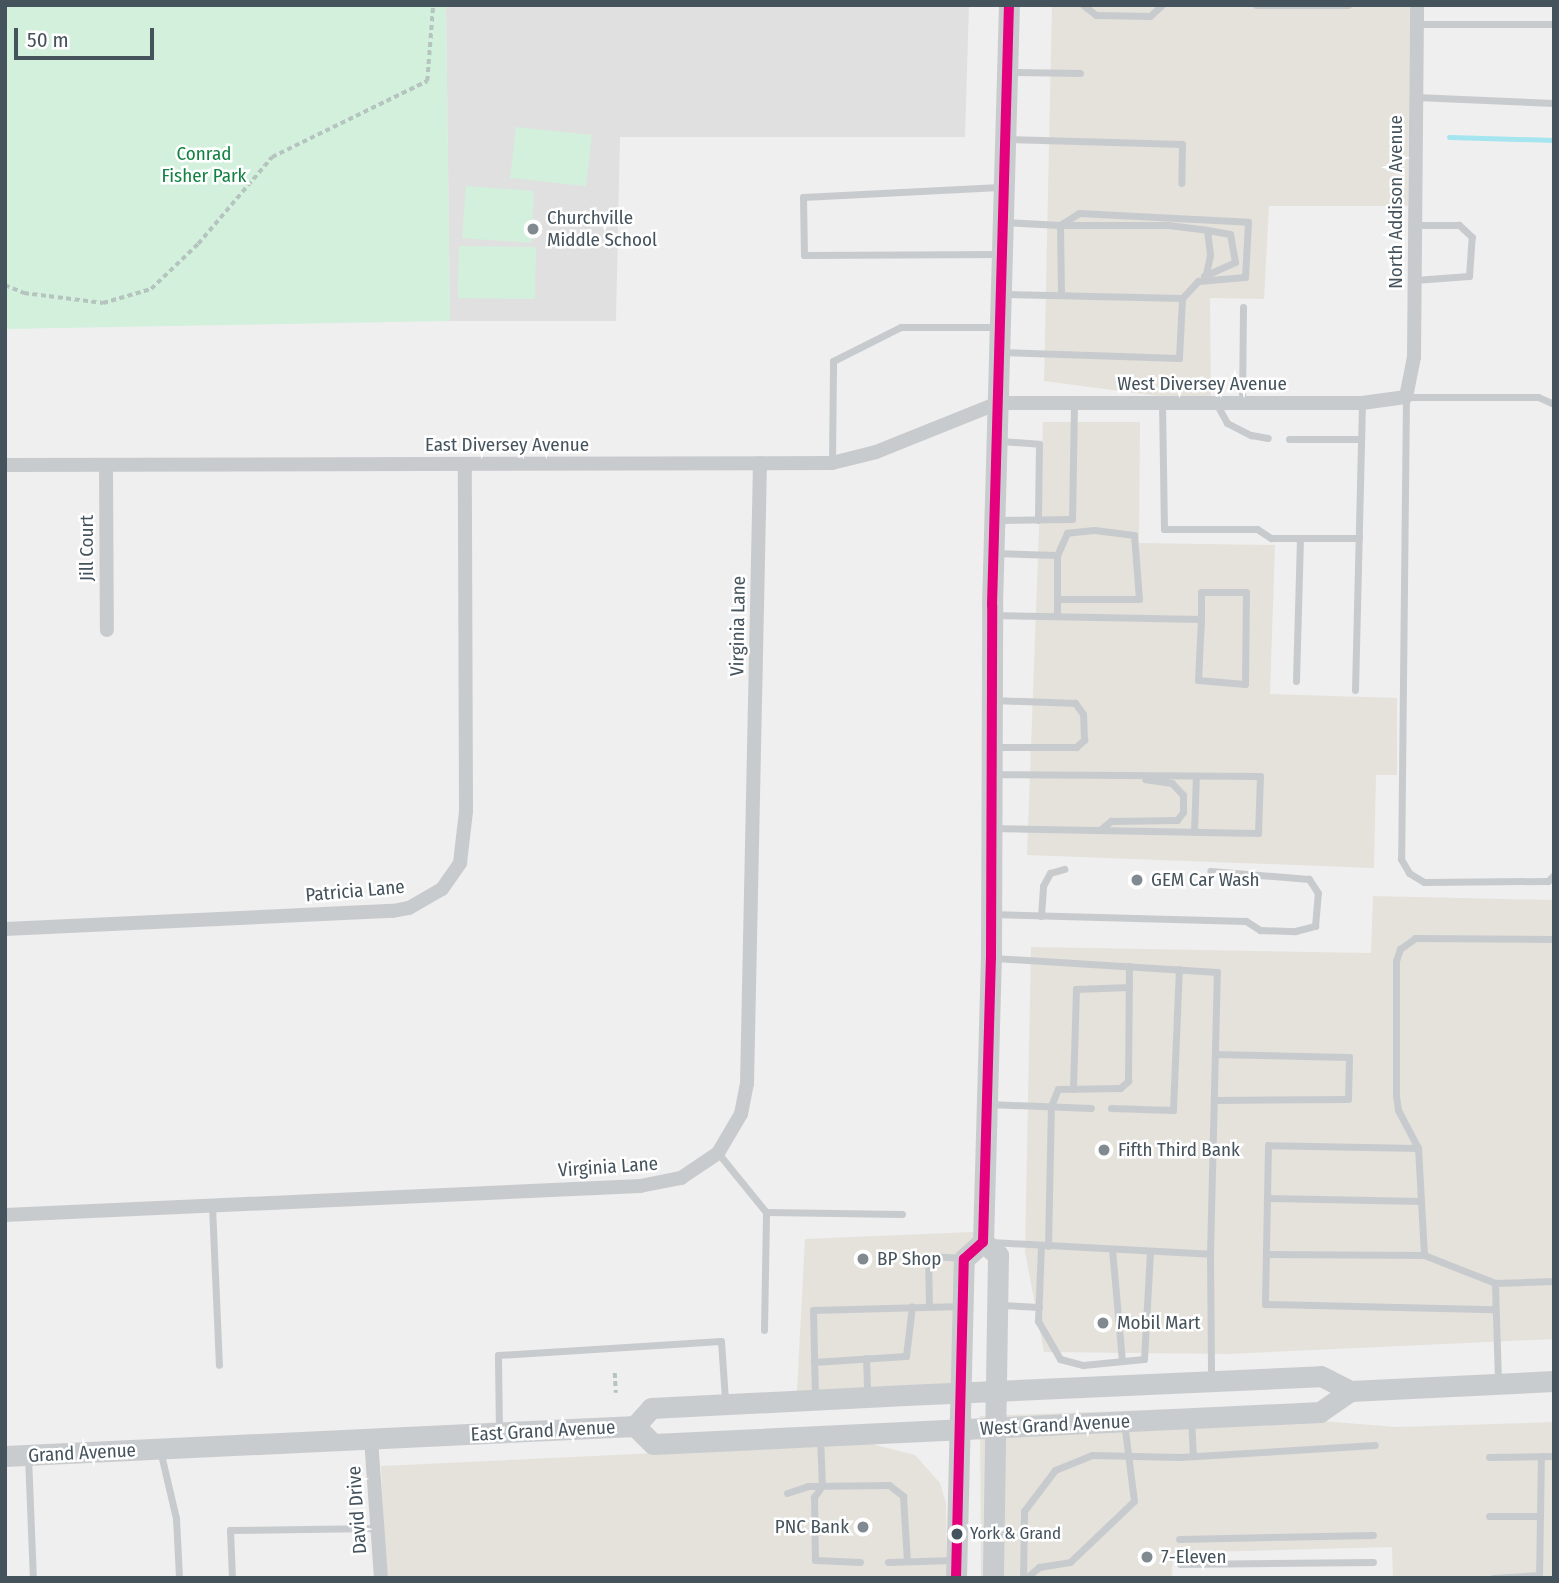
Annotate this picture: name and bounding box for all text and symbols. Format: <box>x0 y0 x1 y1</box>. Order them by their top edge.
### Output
scale bar <box>18 14 158 58</box>
text: 50 m <box>27 27 69 53</box>
street label: North Addison Avenue <box>1385 115 1407 289</box>
park label: Conrad Fisher Park <box>162 143 246 187</box>
place label: Churchville Middle School <box>547 207 657 251</box>
marker: Churchville Middle School <box>525 221 541 237</box>
street label: West Diversey Avenue <box>1117 373 1287 395</box>
street label: East Diversey Avenue <box>425 434 589 456</box>
street label: Jill Court <box>76 515 98 581</box>
street label: Virginia Lane <box>726 576 750 676</box>
place label: GEM Car Wash <box>1151 869 1260 891</box>
marker: GEM Car Wash <box>1129 872 1145 888</box>
street label: Patricia Lane <box>304 875 406 907</box>
place label: Fifth Third Bank <box>1118 1139 1240 1161</box>
marker: Fifth Third Bank <box>1096 1142 1112 1158</box>
street label: Virginia Lane <box>557 1152 659 1182</box>
place label: BP Shop <box>877 1248 941 1270</box>
marker: BP Shop <box>855 1251 871 1267</box>
place label: Mobil Mart <box>1117 1312 1201 1334</box>
marker: Mobil Mart <box>1095 1315 1111 1331</box>
street label: West Grand Avenue <box>979 1410 1131 1440</box>
street label: East Grand Avenue <box>470 1416 616 1446</box>
street label: Grand Avenue <box>27 1439 137 1467</box>
street label: David Drive <box>343 1465 371 1555</box>
place label: PNC Bank <box>775 1516 849 1538</box>
marker: PNC Bank <box>855 1519 871 1535</box>
place label: York & Grand <box>970 1524 1061 1544</box>
marker: York & Grand <box>950 1527 964 1541</box>
place label: 7-Eleven <box>1161 1546 1226 1568</box>
marker: 7-Eleven <box>1139 1549 1155 1565</box>

